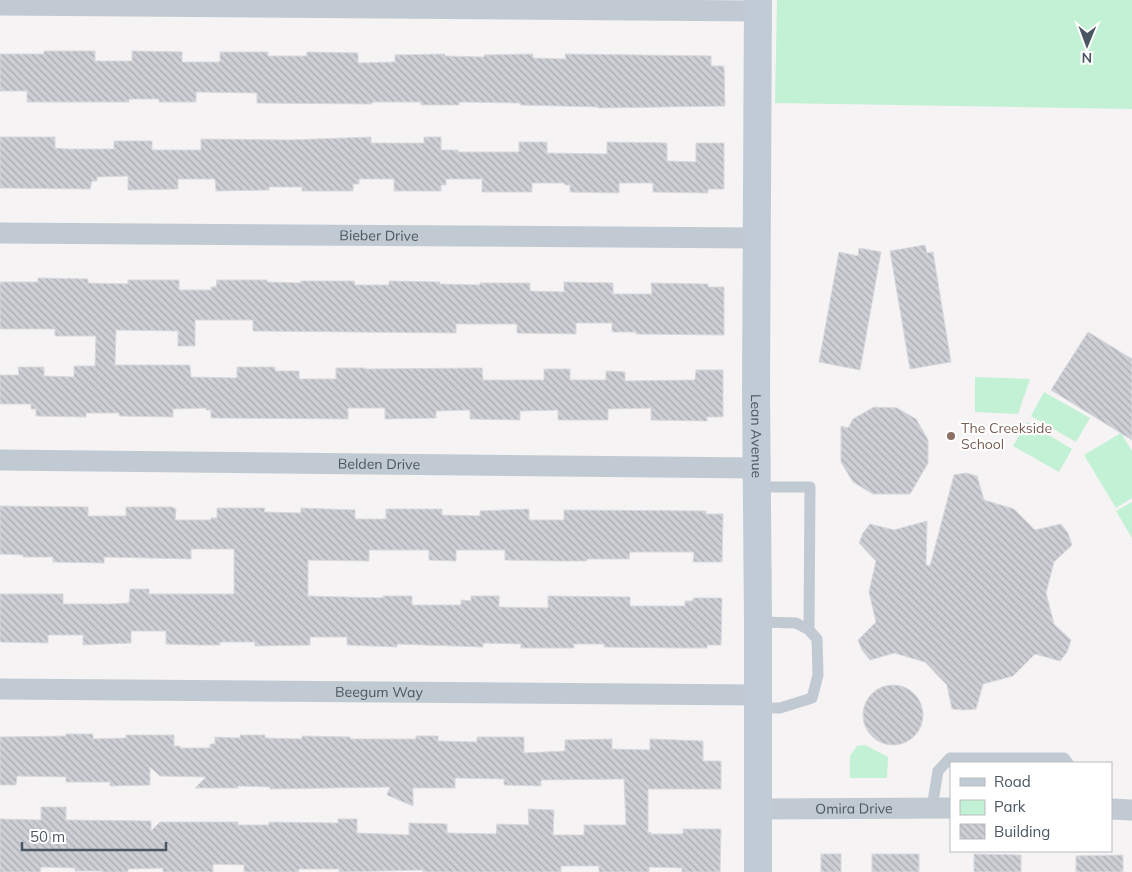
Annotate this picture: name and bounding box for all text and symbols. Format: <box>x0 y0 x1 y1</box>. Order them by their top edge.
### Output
north arrow <box>1062 20 1112 70</box>
text: N <box>1081 49 1092 67</box>
street label: Bieber Drive <box>339 226 419 245</box>
street label: Lean Avenue <box>747 394 766 478</box>
place label: The Creekside School <box>961 419 1052 453</box>
marker: The Creekside School <box>945 430 957 442</box>
street label: Belden Drive <box>338 455 420 473</box>
street label: Beegum Way <box>335 683 424 701</box>
legend <box>950 762 1112 852</box>
text: Road <box>994 772 1031 791</box>
text: Park <box>994 797 1026 816</box>
street label: Omira Drive <box>815 799 893 818</box>
scale bar <box>22 820 166 852</box>
text: Building <box>994 822 1050 841</box>
text: 50 m <box>30 827 65 846</box>

